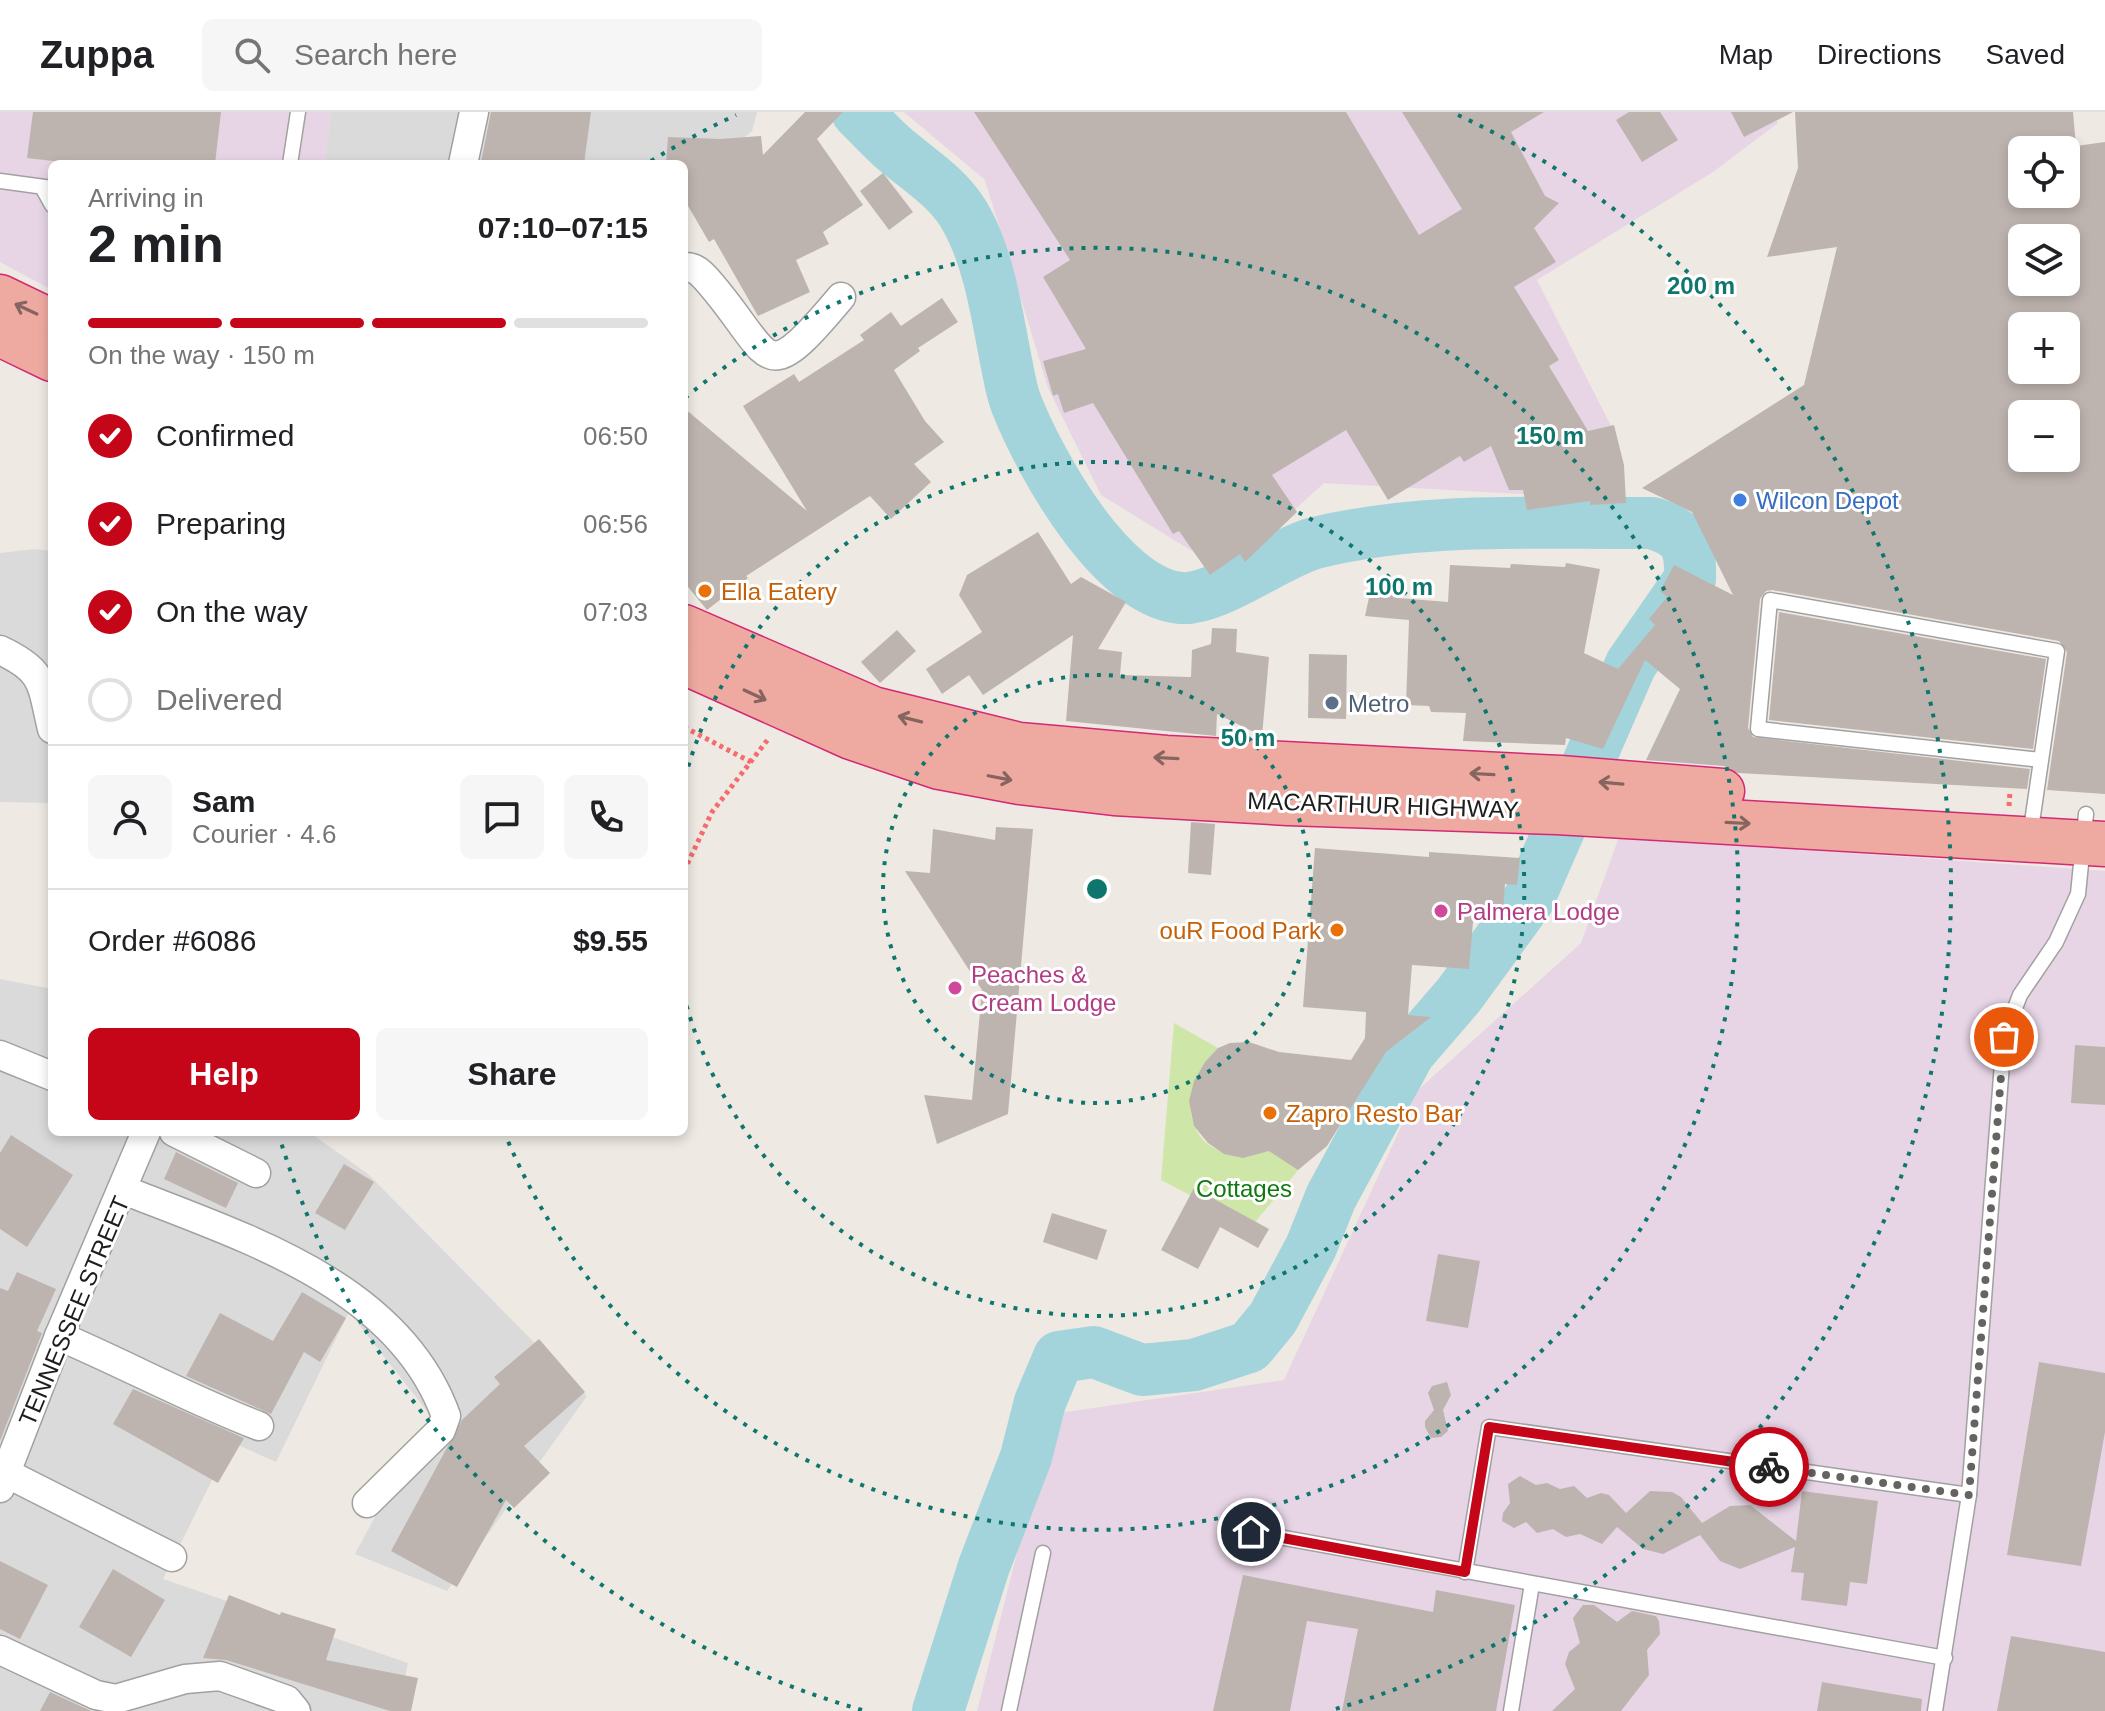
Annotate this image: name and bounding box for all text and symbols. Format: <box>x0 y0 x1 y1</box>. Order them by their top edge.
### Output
search box <box>202 19 762 91</box>
icon: search <box>230 33 274 77</box>
text: Zuppa <box>40 34 154 76</box>
text: Search here <box>294 38 457 71</box>
text: Map <box>1719 39 1773 70</box>
text: Directions <box>1817 39 1942 70</box>
text: Saved <box>1986 39 2065 70</box>
map controls <box>2008 136 2080 472</box>
button: locate <box>2008 136 2080 208</box>
text: Arriving in <box>88 183 204 213</box>
text: 07:10–07:15 <box>478 211 648 244</box>
text: 2 min <box>88 215 224 273</box>
button: layers <box>2008 224 2080 296</box>
text: 200 m <box>1667 272 1735 299</box>
one-way arrow <box>14 301 38 316</box>
button: + <box>2008 312 2080 384</box>
text: On the way · 150 m <box>88 340 315 370</box>
button: − <box>2008 400 2080 472</box>
icon: check <box>88 414 132 458</box>
text: Confirmed <box>156 419 294 452</box>
text: 06:50 <box>583 421 648 451</box>
text: 150 m <box>1516 422 1584 449</box>
place label: Wilcon Depot <box>1756 487 1899 514</box>
marker: Wilcon Depot <box>1731 491 1749 509</box>
icon: check <box>88 502 132 546</box>
text: Preparing <box>156 507 286 540</box>
text: 06:56 <box>583 509 648 539</box>
text: 100 m <box>1365 573 1433 600</box>
place label: Ella Eatery <box>721 578 837 605</box>
marker: Ella Eatery <box>696 582 714 600</box>
icon: check <box>88 590 132 634</box>
text: On the way <box>156 595 308 628</box>
text: 07:03 <box>583 597 648 627</box>
text: Delivered <box>156 683 283 716</box>
one-way arrow <box>743 688 767 703</box>
place label: Metro <box>1348 690 1409 717</box>
marker: Metro <box>1323 694 1341 712</box>
one-way arrow <box>897 710 923 725</box>
text: 50 m <box>1221 724 1275 751</box>
one-way arrow <box>1153 750 1180 765</box>
one-way arrow <box>1469 767 1496 782</box>
one-way arrow <box>987 772 1012 787</box>
button: person <box>88 775 172 859</box>
button: chat <box>460 775 544 859</box>
button: phone <box>564 775 648 859</box>
one-way arrow <box>1598 775 1625 790</box>
text: Sam <box>192 785 255 818</box>
street label: MACARTHUR HIGHWAY <box>1247 787 1519 823</box>
one-way arrow <box>1725 816 1751 831</box>
text: Courier · 4.6 <box>192 819 337 849</box>
centre of rings <box>1083 875 1111 903</box>
place label: Palmera Lodge <box>1457 898 1620 925</box>
marker: Palmera Lodge <box>1432 902 1450 920</box>
place label: ouR Food Park <box>1160 917 1322 944</box>
marker: ouR Food Park <box>1328 921 1346 939</box>
text: Order #6086 <box>88 924 256 957</box>
text: $9.55 <box>573 924 648 957</box>
place label: Peaches & Cream Lodge <box>971 961 1116 1016</box>
marker: Peaches & Cream Lodge <box>946 979 964 997</box>
pin <box>1970 1003 2038 1071</box>
icon: bag <box>1982 1015 2026 1059</box>
button: Help <box>88 1028 360 1120</box>
button: Share <box>376 1028 648 1120</box>
place label: Zapro Resto Bar <box>1286 1100 1462 1127</box>
marker: Zapro Resto Bar <box>1261 1104 1279 1122</box>
park label: Cottages <box>1196 1175 1292 1202</box>
street label: TENNESSEE STREET <box>13 1192 135 1430</box>
courier <box>1729 1427 1809 1507</box>
icon: bike <box>1747 1445 1791 1489</box>
pin <box>1217 1498 1285 1566</box>
icon: home <box>1229 1510 1273 1554</box>

